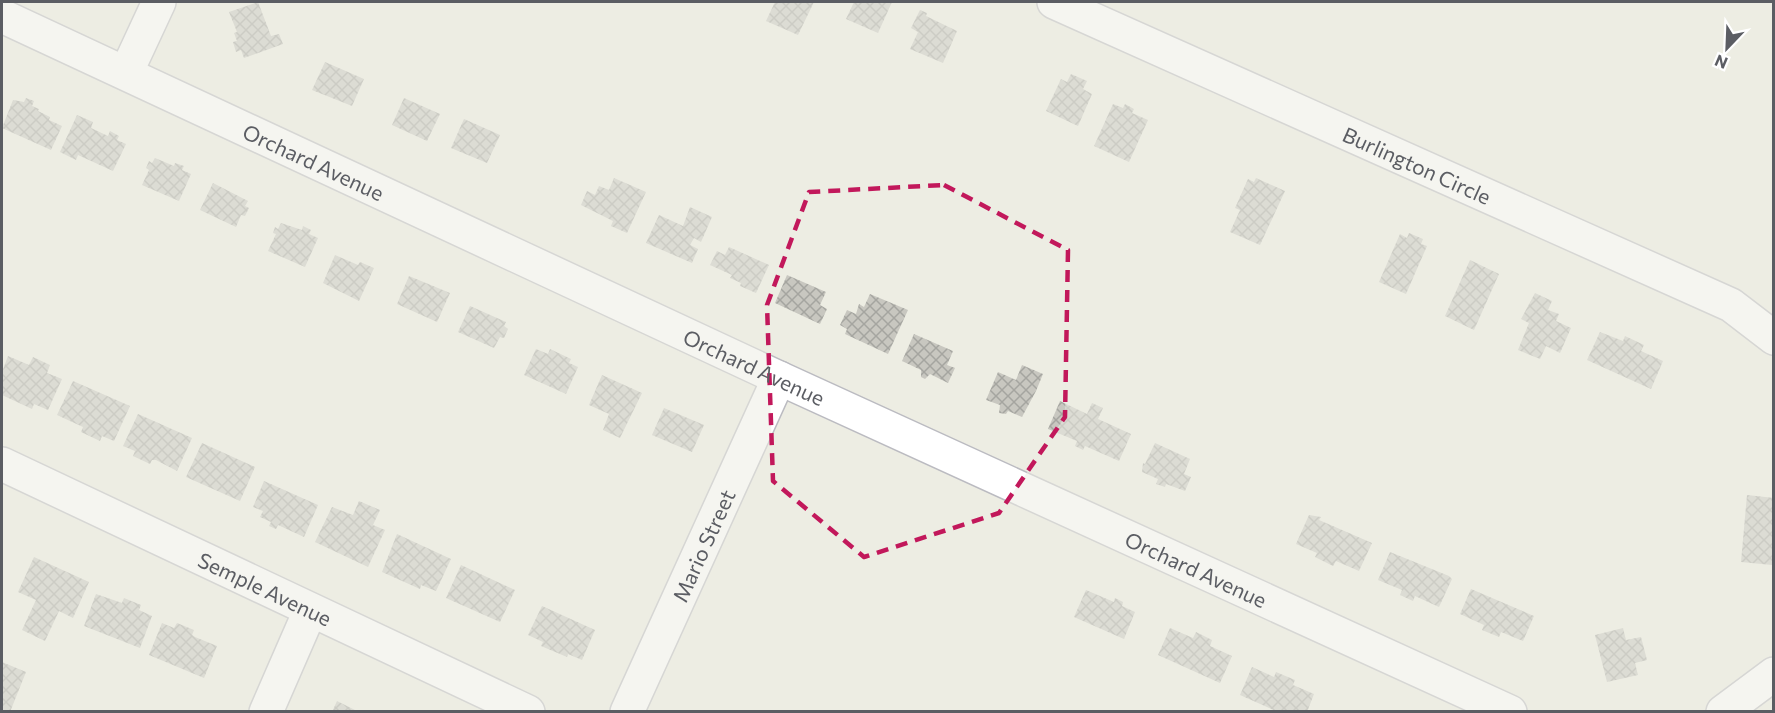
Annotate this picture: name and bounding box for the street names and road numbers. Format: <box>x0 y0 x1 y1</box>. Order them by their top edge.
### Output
street label: Orchard Avenue <box>239 118 388 205</box>
street label: Burlington Circle <box>1339 121 1495 209</box>
street label: Orchard Avenue <box>680 323 829 410</box>
street label: Mario Street <box>666 485 739 606</box>
street label: Orchard Avenue <box>1122 526 1271 612</box>
street label: Semple Avenue <box>194 546 336 630</box>

